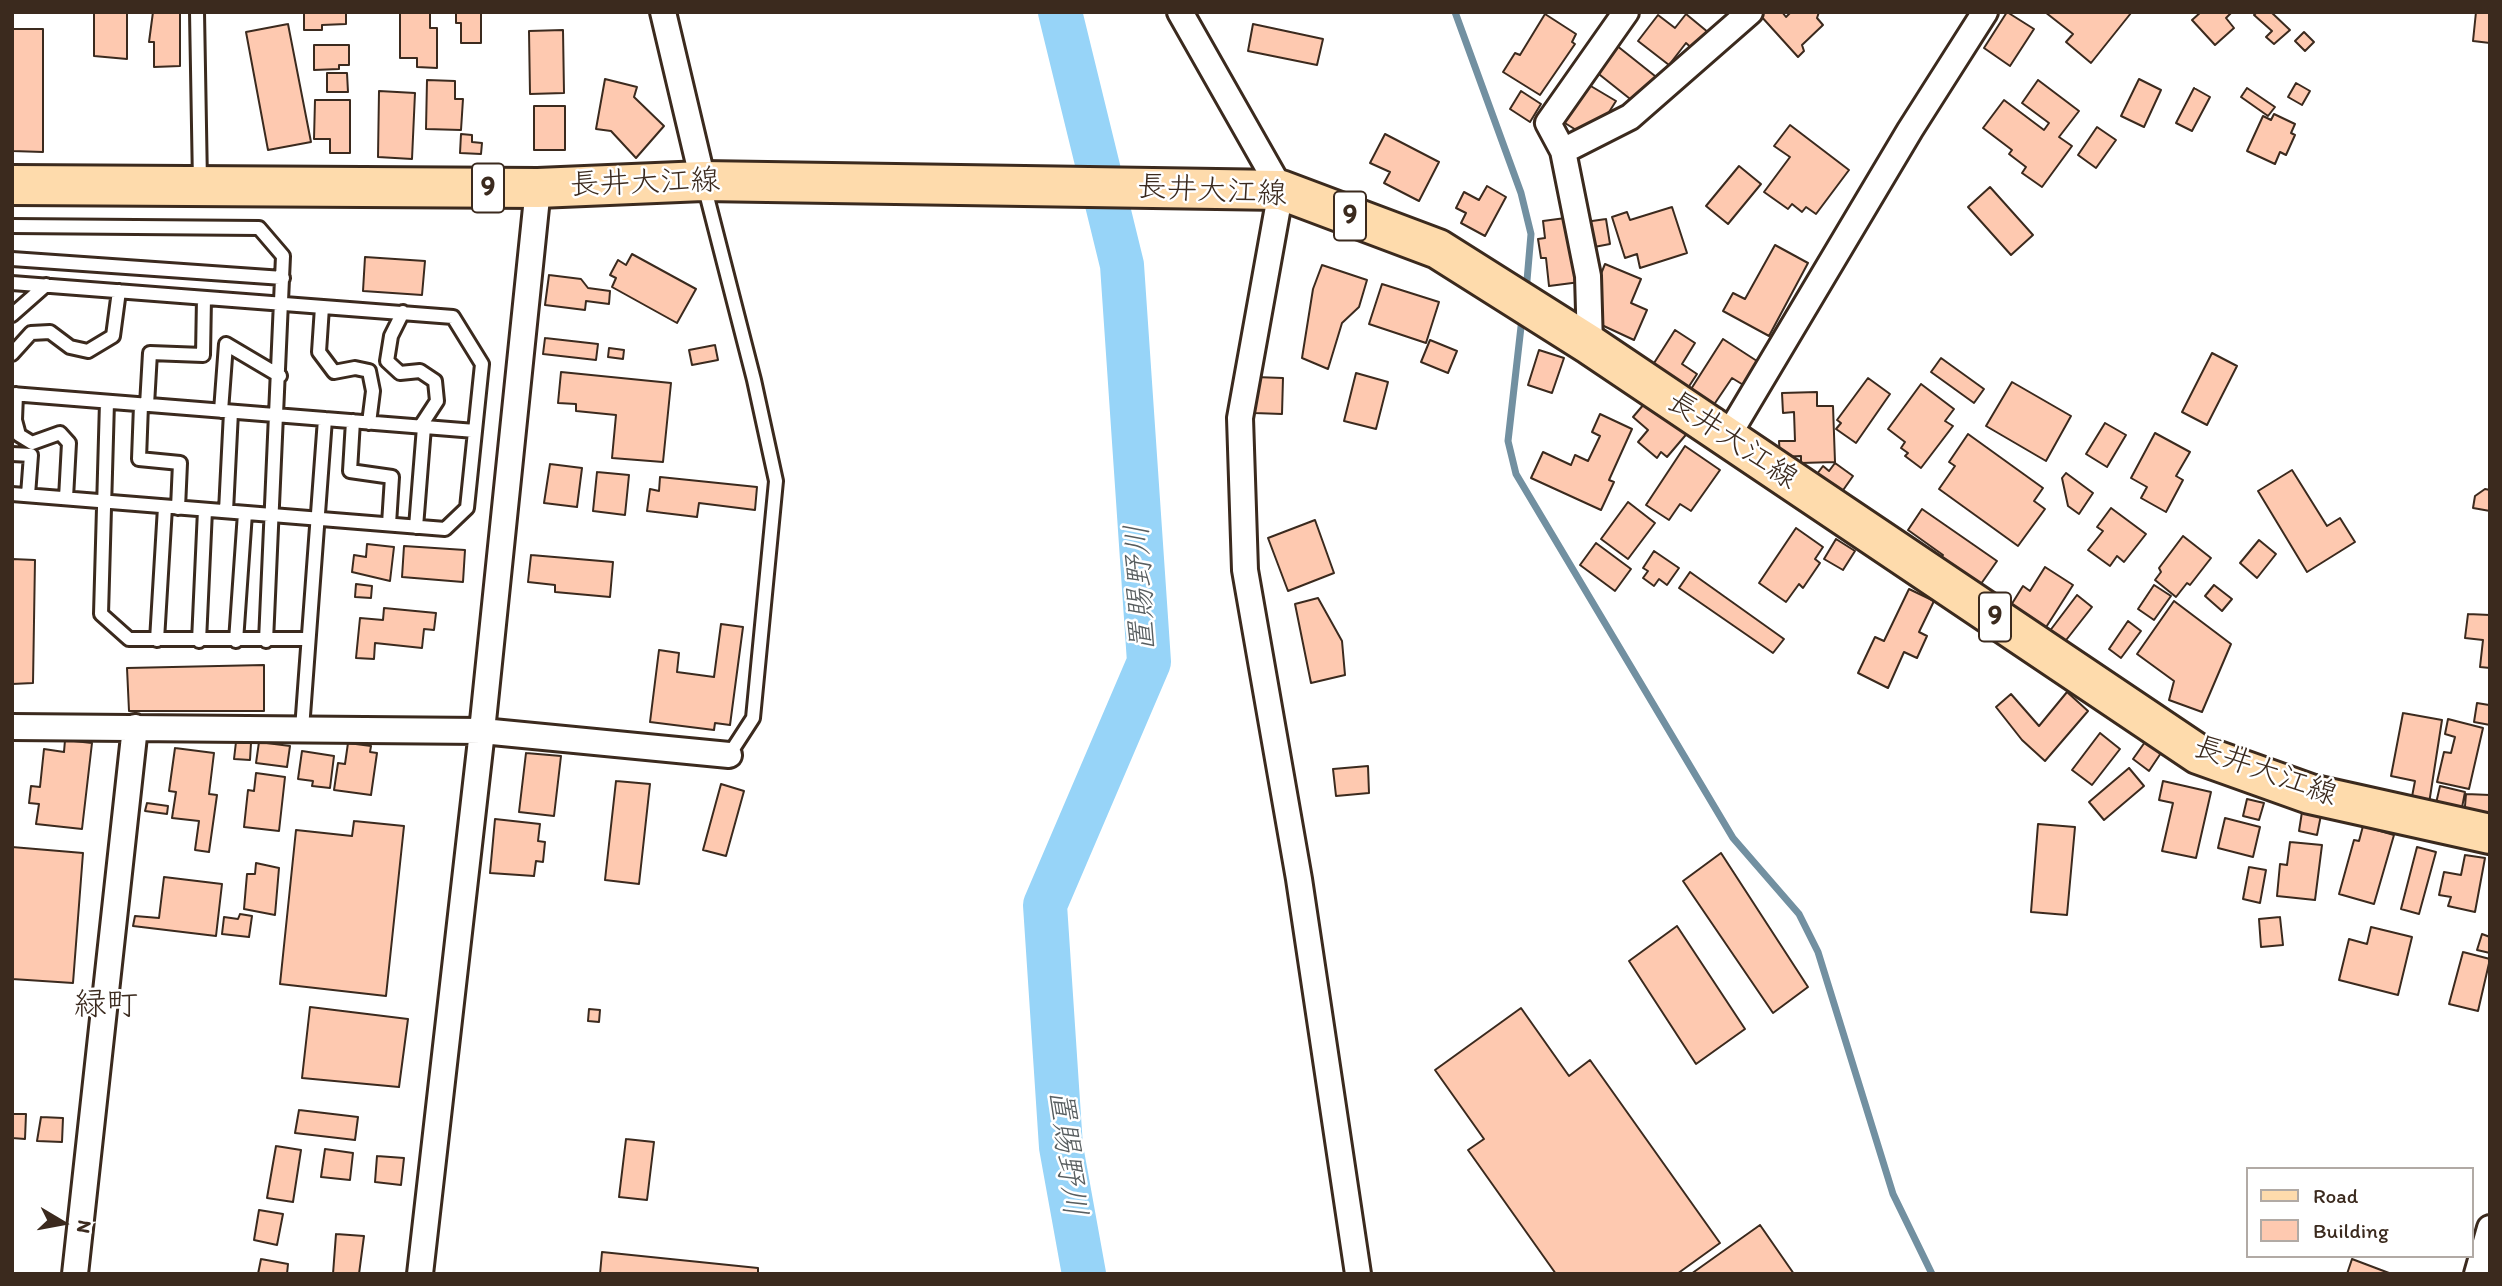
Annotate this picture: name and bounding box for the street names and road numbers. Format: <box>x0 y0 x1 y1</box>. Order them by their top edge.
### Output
street label: 長井大江線 <box>569 163 721 205</box>
road number: 9 <box>472 164 504 212</box>
street label: 長井大江線 <box>1136 170 1288 214</box>
road number: 9 <box>1334 192 1366 241</box>
street label: 長井大江線 <box>1660 384 1804 498</box>
road number: 9 <box>1979 592 2011 642</box>
street label: 長井大江線 <box>2188 729 2342 815</box>

